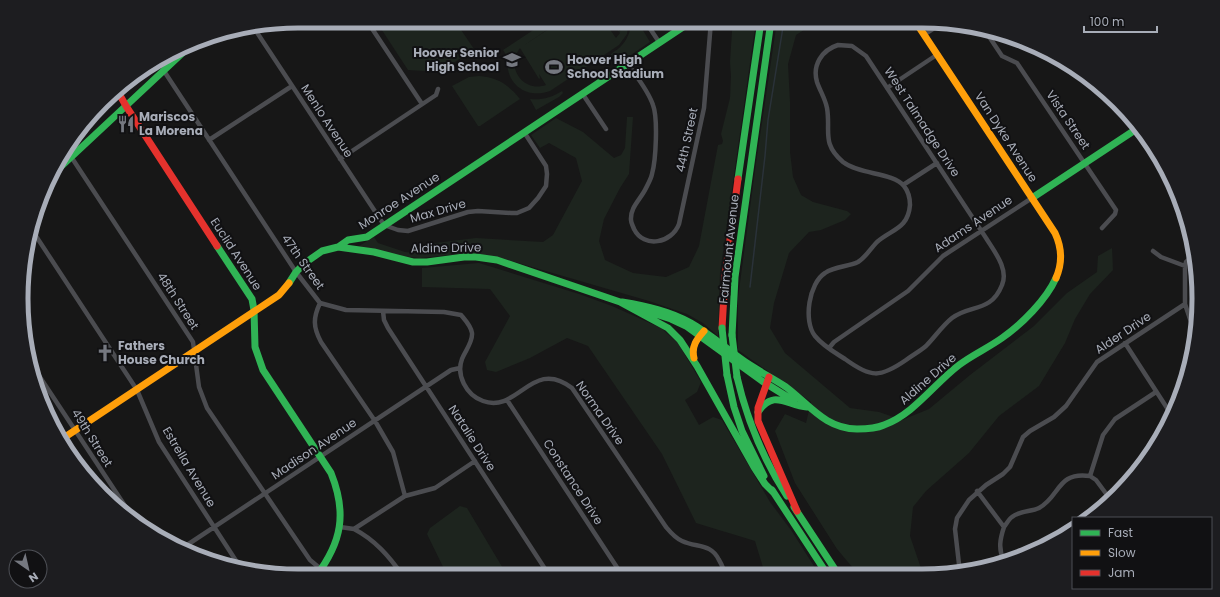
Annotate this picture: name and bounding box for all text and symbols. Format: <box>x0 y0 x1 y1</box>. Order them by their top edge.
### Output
scale bar <box>1084 8 1157 34</box>
text: 100 m <box>1090 13 1124 30</box>
place label: Hoover Senior High School <box>413 44 499 75</box>
school or university icon: Hoover Senior High School <box>502 50 522 70</box>
place label: Hoover High School Stadium <box>567 51 664 82</box>
sports icon: Hoover High School Stadium <box>544 57 564 77</box>
street label: West Talmadge Drive <box>880 63 964 180</box>
street label: Menlo Avenue <box>297 81 358 161</box>
street label: Vista Street <box>1042 87 1095 153</box>
street label: Van Dyke Avenue <box>971 88 1042 185</box>
street label: 44th Street <box>671 106 702 174</box>
place label: Mariscos La Morena <box>139 108 203 139</box>
restaurant icon: Mariscos La Morena <box>116 114 136 134</box>
street label: Monroe Avenue <box>355 168 443 233</box>
street label: Adams Avenue <box>930 191 1015 256</box>
street label: Max Drive <box>408 194 468 227</box>
street label: Fairmount Avenue <box>714 194 743 304</box>
street label: Euclid Avenue <box>207 214 266 293</box>
street label: 47th Street <box>278 230 329 293</box>
street label: Aldine Drive <box>411 238 481 257</box>
street label: 48th Street <box>153 269 203 333</box>
street label: Alder Drive <box>1091 308 1154 358</box>
place label: Fathers House Church <box>118 337 205 368</box>
church icon: Fathers House Church <box>95 343 115 363</box>
street label: Aldine Drive <box>895 349 960 408</box>
street label: Norma Drive <box>572 377 629 448</box>
street label: Natalie Drive <box>445 401 500 474</box>
street label: 49th Street <box>68 405 117 470</box>
street label: Madison Avenue <box>268 414 360 483</box>
street label: Estrella Avenue <box>159 423 220 510</box>
street label: Constance Drive <box>539 436 608 528</box>
legend <box>1072 517 1212 589</box>
text: Fast <box>1108 524 1133 541</box>
text: Slow <box>1108 544 1136 561</box>
north arrow <box>8 549 48 589</box>
text: Jam <box>1108 564 1135 581</box>
text: N <box>26 568 41 586</box>

